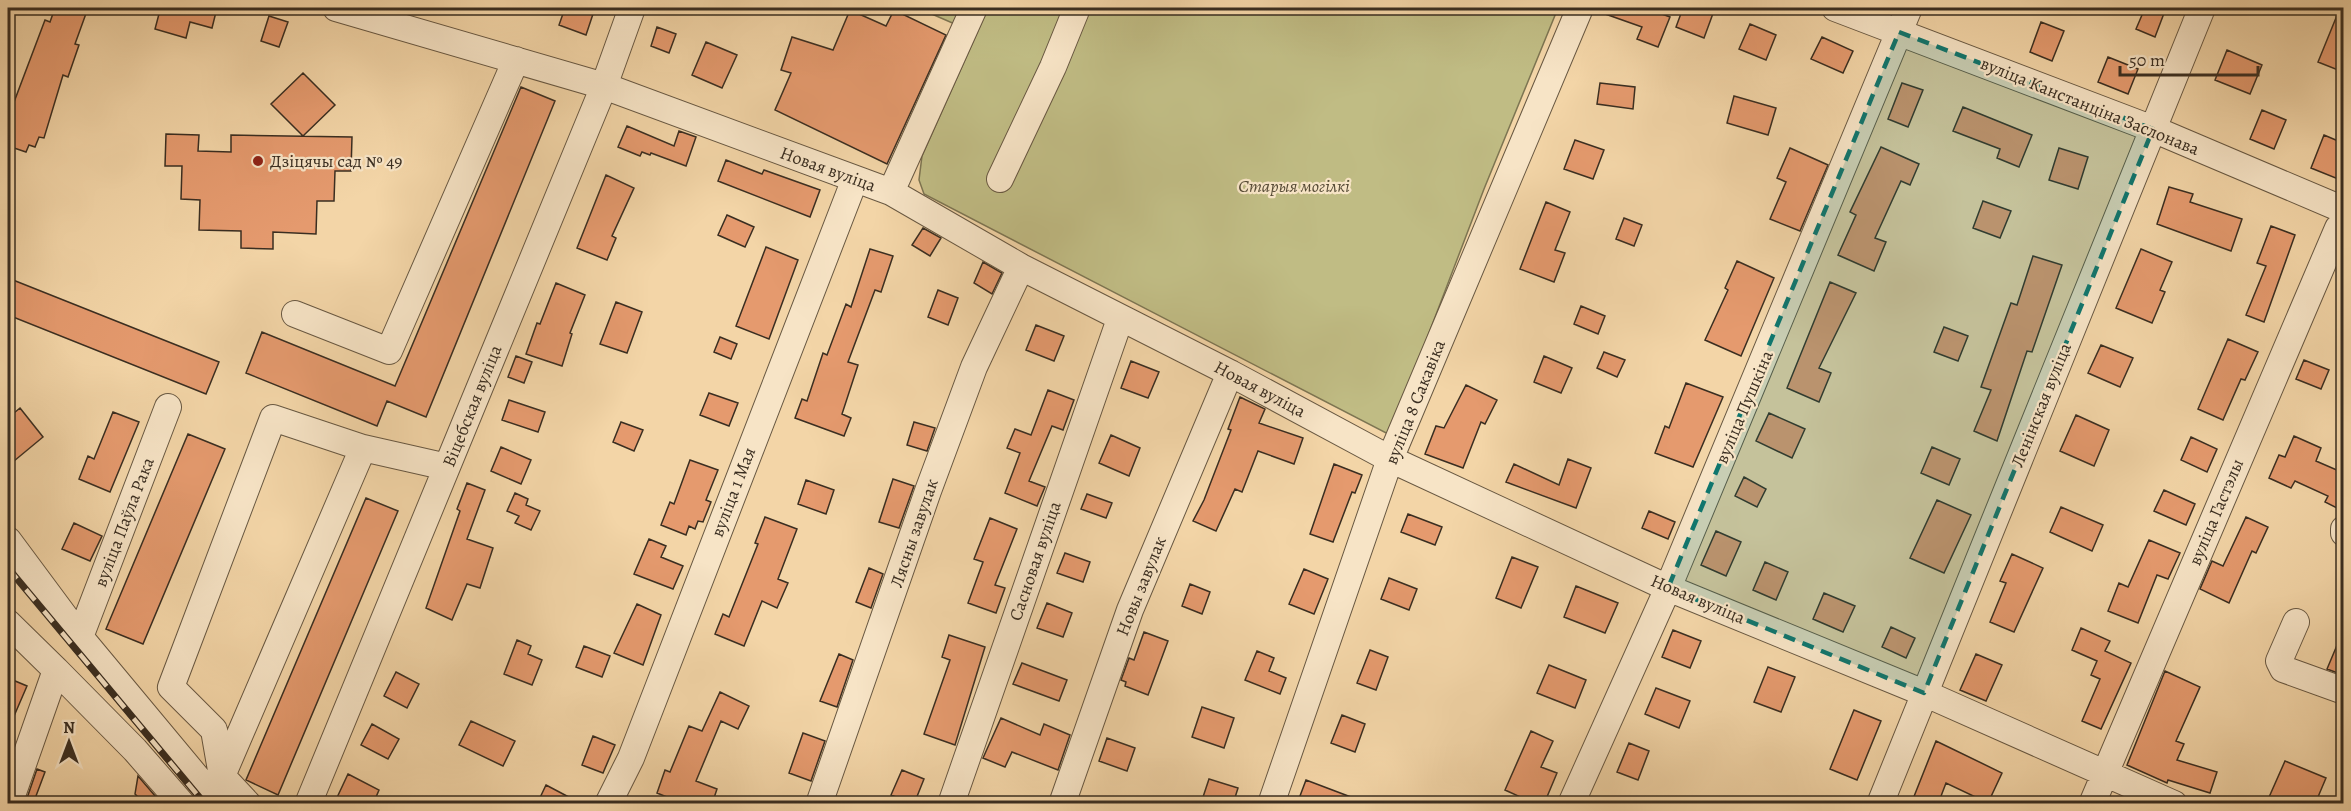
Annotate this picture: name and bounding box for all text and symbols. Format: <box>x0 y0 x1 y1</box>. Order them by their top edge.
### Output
scale bar <box>2120 39 2258 77</box>
text: 50 m <box>2129 48 2165 72</box>
street label: вуліца Канстанціна Заслонава <box>1977 51 2204 161</box>
street label: Новая вуліца <box>777 141 880 198</box>
place label: Дзіцячы сад № 49 <box>270 149 403 173</box>
marker: Дзіцячы сад № 49 <box>251 154 265 168</box>
park label: Старыя могілкі <box>1238 174 1350 198</box>
street label: вуліца 8 Сакавіка <box>1379 335 1451 468</box>
street label: Ленінская вуліца <box>2005 339 2077 471</box>
street label: Віцебская вуліца <box>437 341 508 471</box>
street label: вуліца Пушкіна <box>1709 346 1779 467</box>
street label: Новая вуліца <box>1210 355 1311 424</box>
street label: вуліца 1 Мая <box>705 444 761 540</box>
street label: вуліца Паўла Рака <box>88 453 160 590</box>
street label: вуліца Гастэлы <box>2183 455 2249 569</box>
street label: Лясны завулак <box>884 475 944 591</box>
street label: Сасновая вуліца <box>1003 497 1067 624</box>
street label: Новы завулак <box>1110 532 1172 640</box>
street label: Новая вуліца <box>1647 568 1750 630</box>
north arrow <box>39 712 99 772</box>
text: N <box>63 717 75 739</box>

